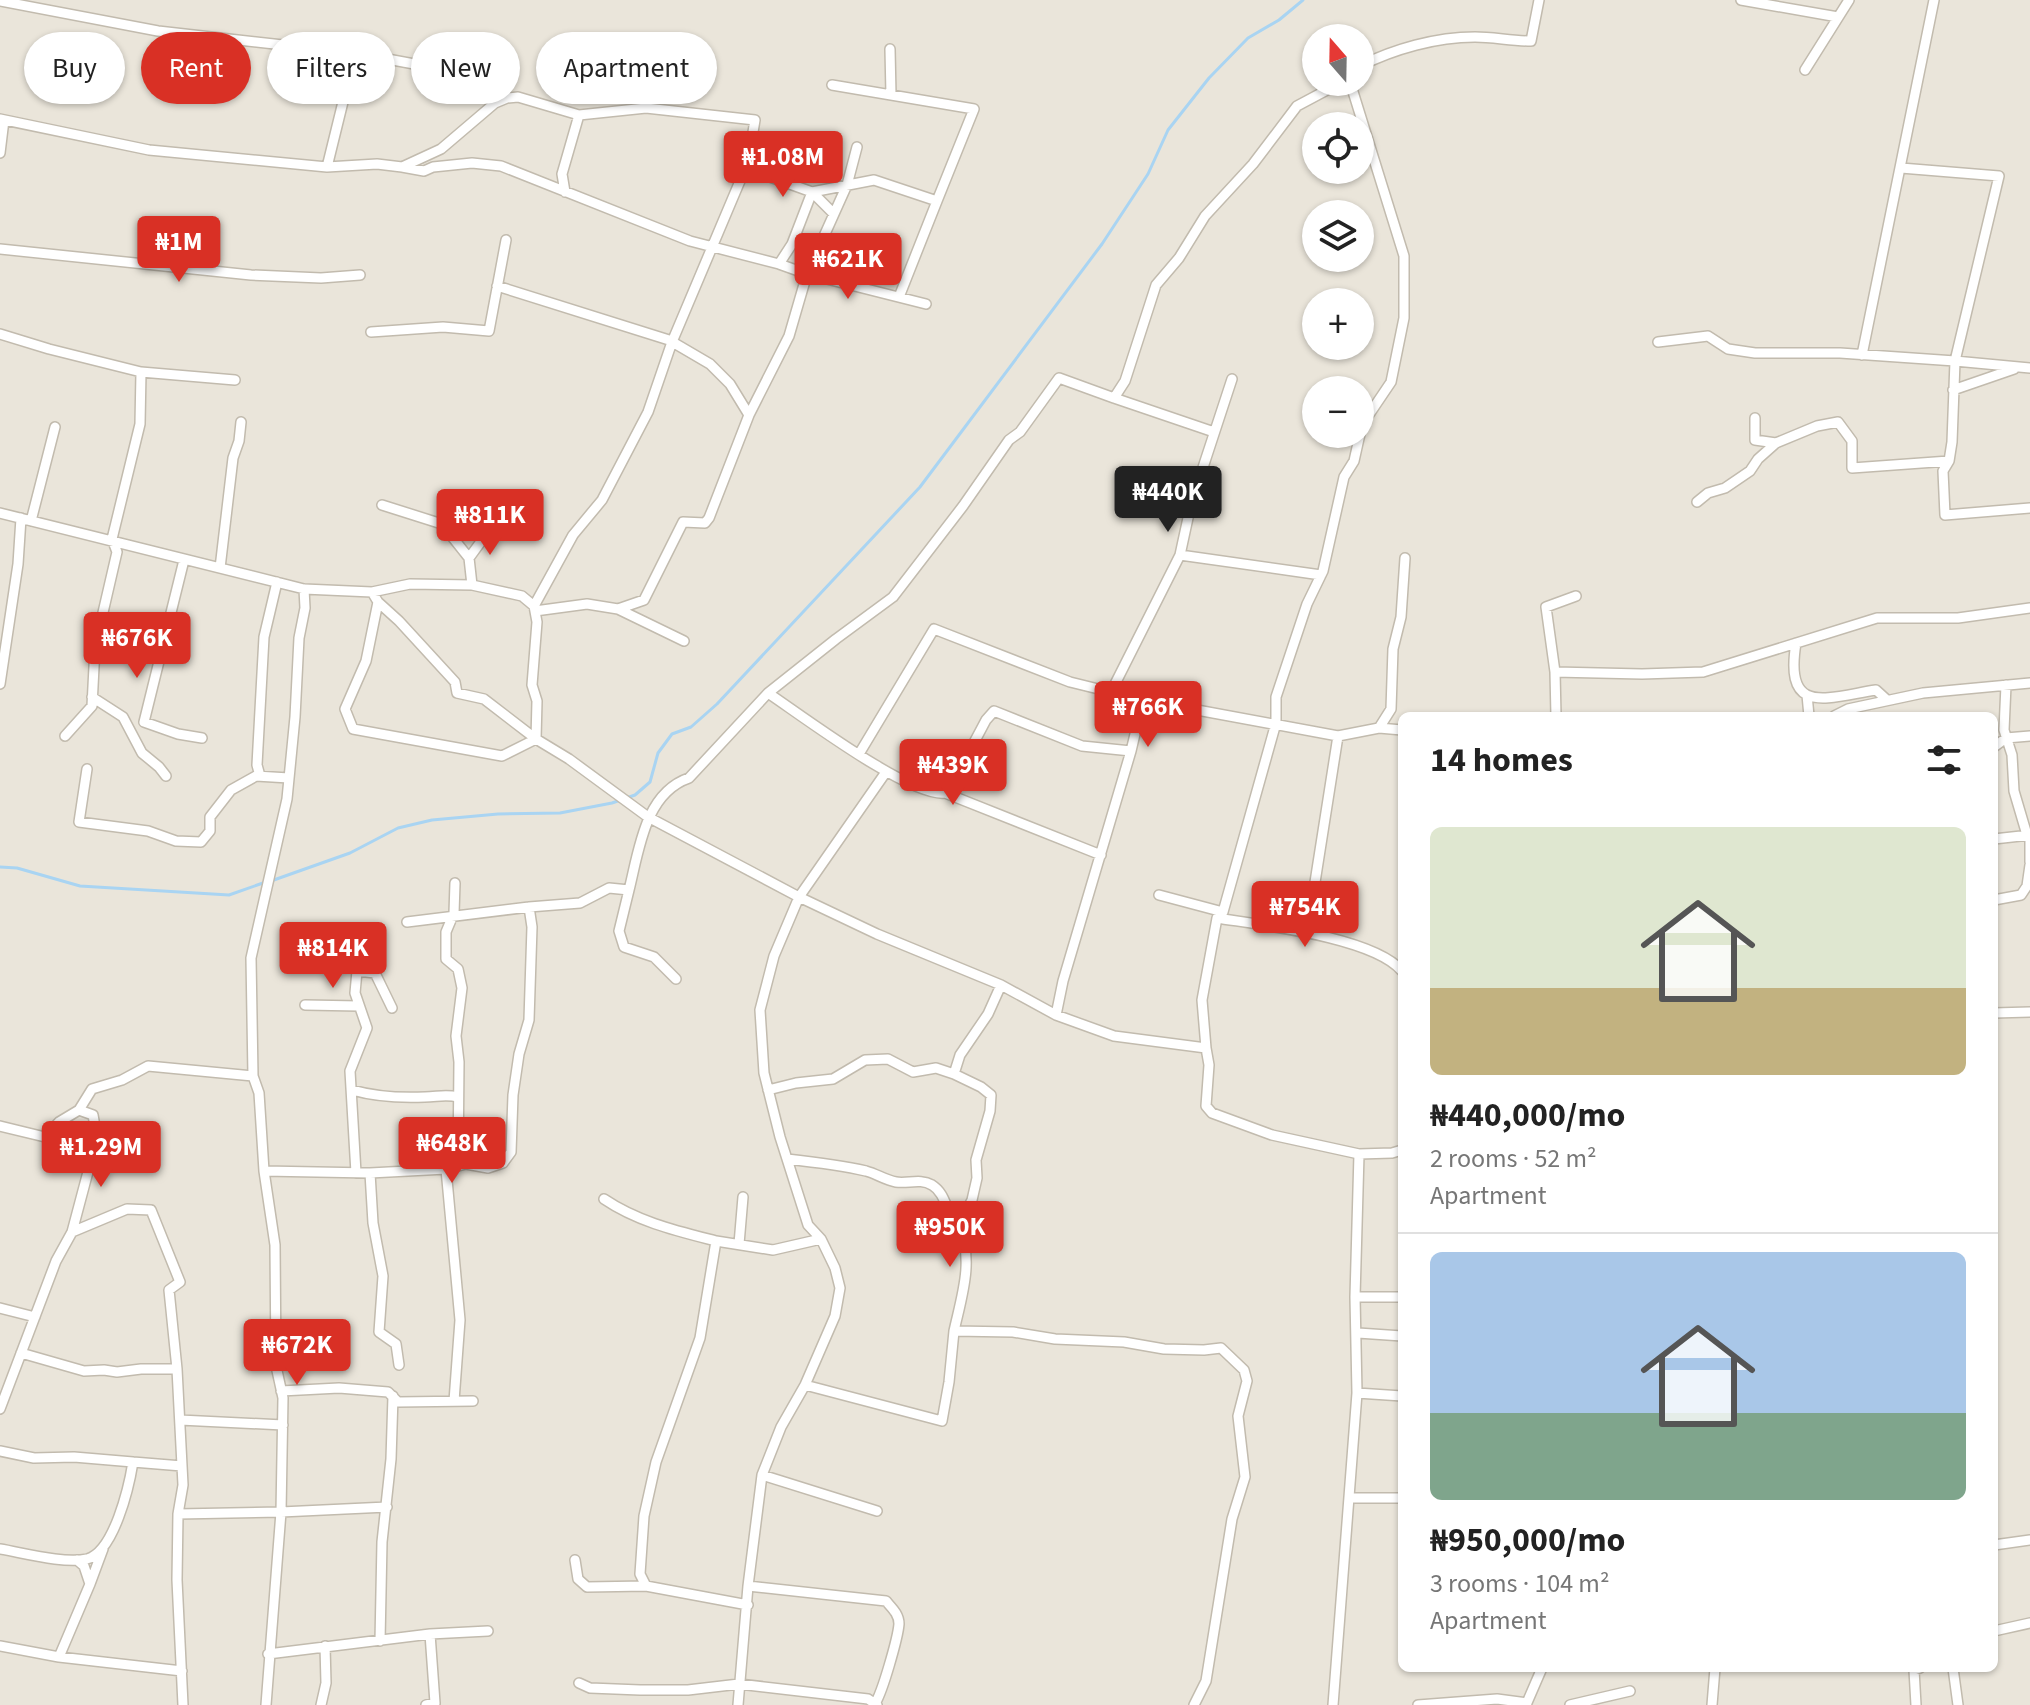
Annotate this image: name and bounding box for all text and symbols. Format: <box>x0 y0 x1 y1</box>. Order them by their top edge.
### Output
north arrow <box>1302 24 1374 96</box>
map controls <box>1302 24 1374 448</box>
chip: Buy <box>24 32 125 104</box>
chip: Rent <box>141 32 251 104</box>
chip: Filters <box>267 32 395 104</box>
chip: New <box>411 32 520 104</box>
chip: Apartment <box>536 32 717 104</box>
button: locate <box>1302 112 1374 184</box>
pin: ₦1.08M <box>718 131 848 199</box>
text: ₦1.08M <box>742 138 824 175</box>
button: layers <box>1302 200 1374 272</box>
pin: ₦1M <box>140 216 218 284</box>
text: ₦1M <box>155 223 203 260</box>
pin: ₦621K <box>792 233 904 301</box>
text: ₦621K <box>813 240 883 277</box>
button: + <box>1302 288 1374 360</box>
button: − <box>1302 376 1374 448</box>
pin: ₦440K <box>1112 466 1224 534</box>
text: ₦440K <box>1133 473 1203 510</box>
pin: ₦811K <box>434 489 546 557</box>
text: ₦811K <box>455 496 525 533</box>
pin: ₦676K <box>81 612 193 680</box>
text: ₦676K <box>102 619 172 656</box>
pin: ₦766K <box>1092 681 1204 749</box>
text: ₦766K <box>1113 688 1183 725</box>
text: 14 homes <box>1430 736 1573 785</box>
icon: filters <box>1922 738 1966 782</box>
pin: ₦439K <box>897 739 1009 807</box>
text: ₦439K <box>918 746 988 783</box>
icon: home <box>1626 879 1770 1023</box>
pin: ₦754K <box>1249 881 1361 949</box>
text: ₦754K <box>1270 888 1340 925</box>
pin: ₦814K <box>277 922 389 990</box>
text: ₦814K <box>298 929 368 966</box>
text: ₦440,000/mo <box>1430 1091 1625 1140</box>
pin: ₦648K <box>396 1117 508 1185</box>
pin: ₦1.29M <box>36 1121 166 1189</box>
text: ₦648K <box>417 1124 487 1161</box>
text: ₦1.29M <box>60 1128 142 1165</box>
text: 2 rooms · 52 m² <box>1430 1140 1597 1177</box>
text: Apartment <box>1430 1177 1547 1214</box>
pin: ₦950K <box>894 1201 1006 1269</box>
text: ₦950K <box>915 1208 985 1245</box>
icon: home <box>1626 1304 1770 1448</box>
pin: ₦672K <box>241 1319 353 1387</box>
text: ₦672K <box>262 1326 332 1363</box>
text: ₦950,000/mo <box>1430 1516 1625 1565</box>
text: 3 rooms · 104 m² <box>1430 1565 1609 1602</box>
text: Apartment <box>1430 1602 1547 1639</box>

